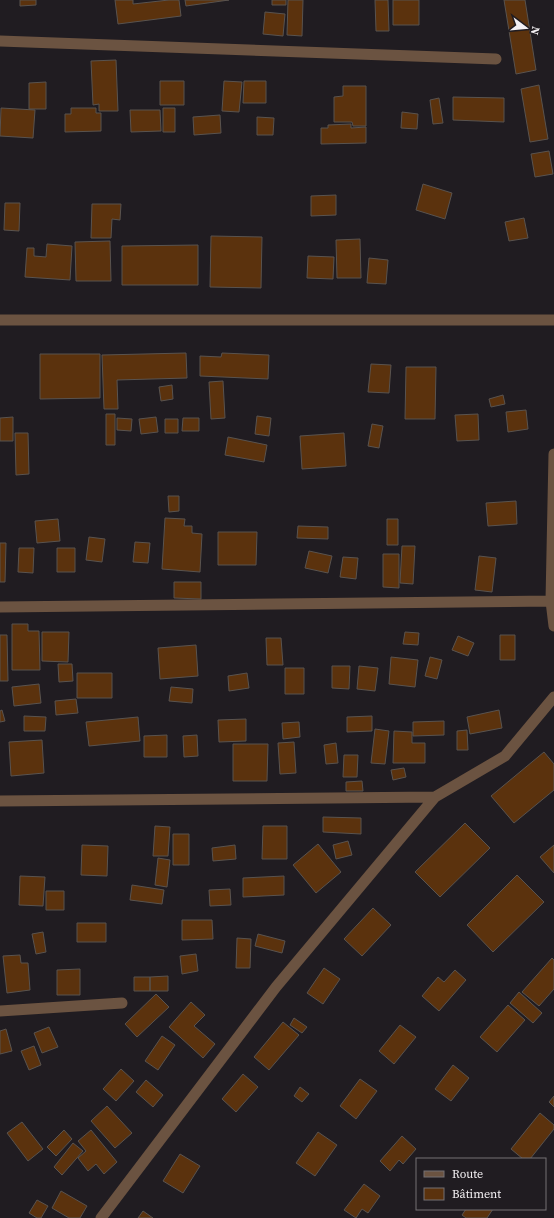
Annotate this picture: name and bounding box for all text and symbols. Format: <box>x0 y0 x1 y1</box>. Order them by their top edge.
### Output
north arrow <box>506 8 546 48</box>
text: N <box>527 25 543 37</box>
legend <box>416 1158 546 1210</box>
text: Route <box>452 1166 483 1182</box>
text: Bâtiment <box>452 1186 501 1202</box>

